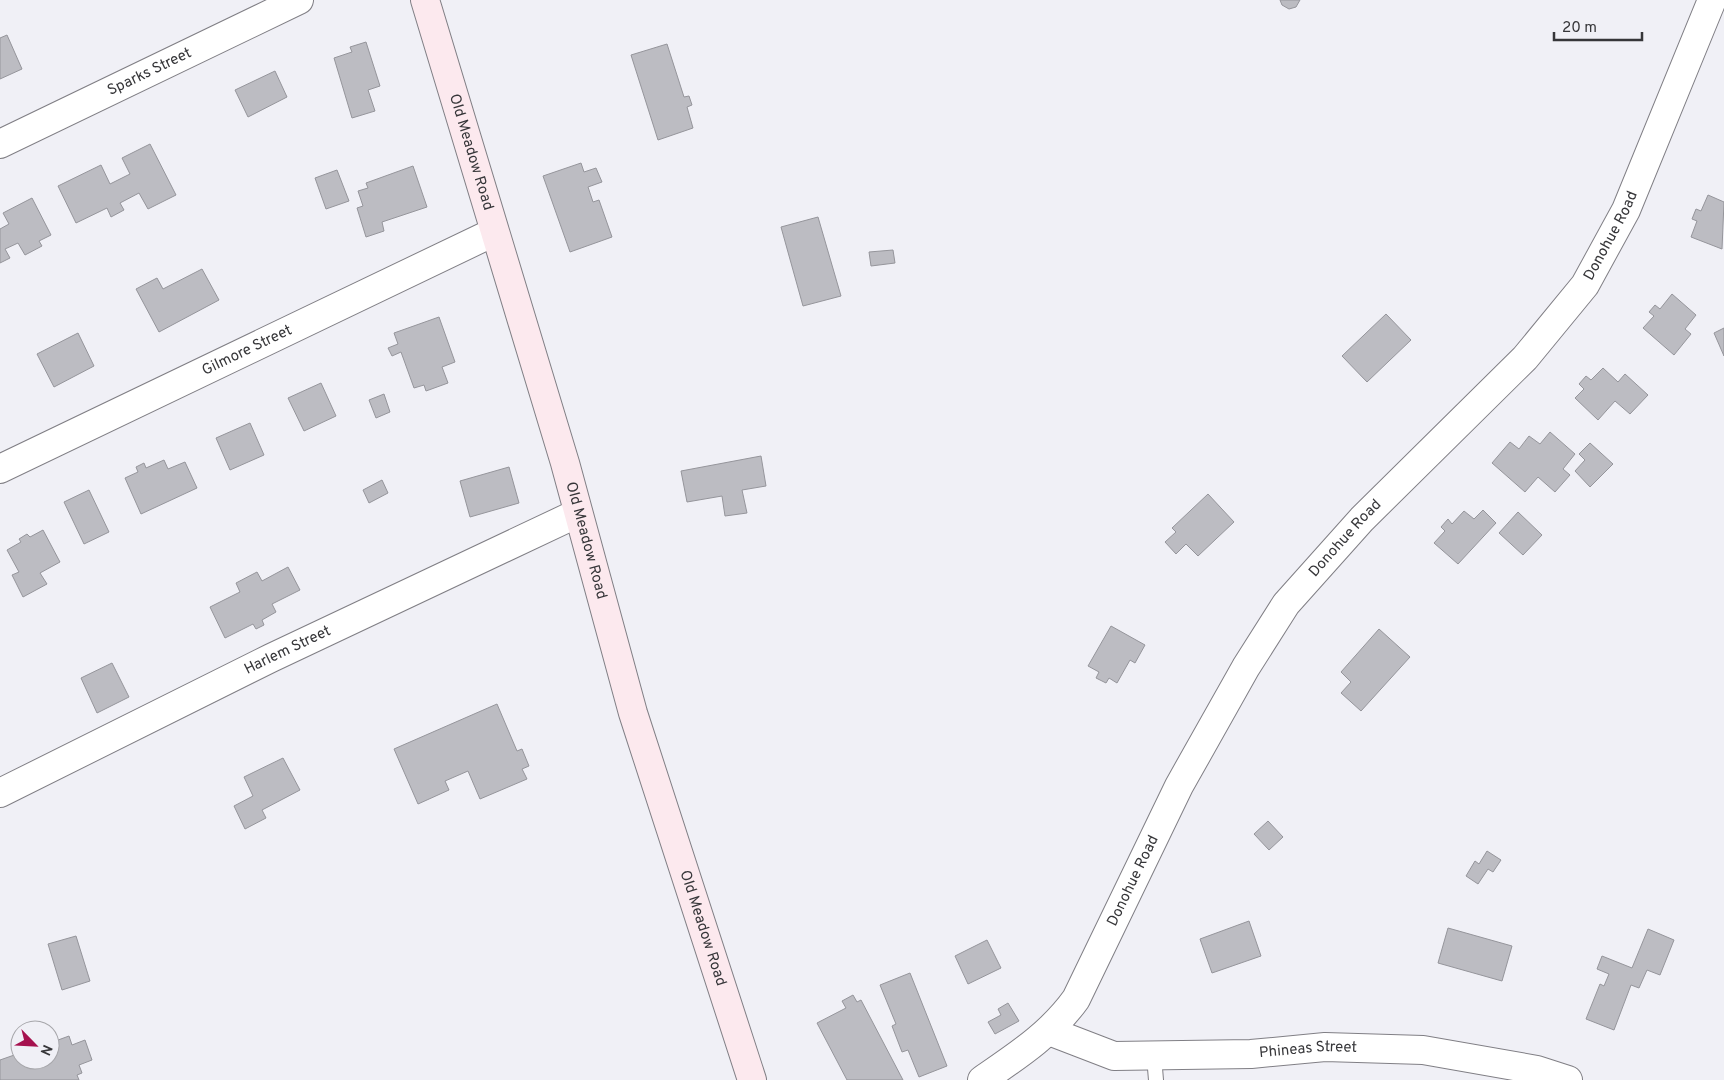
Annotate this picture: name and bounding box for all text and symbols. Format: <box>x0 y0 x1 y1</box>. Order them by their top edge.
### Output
scale bar <box>1554 10 1642 42</box>
text: 20 m <box>1562 19 1597 38</box>
street label: Sparks Street <box>104 44 195 100</box>
street label: Old Meadow Road <box>444 92 498 213</box>
street label: Donohue Road <box>1580 188 1642 284</box>
street label: Gilmore Street <box>199 321 295 380</box>
street label: Old Meadow Road <box>561 480 611 601</box>
street label: Donohue Road <box>1305 496 1386 581</box>
street label: Harlem Street <box>241 622 334 679</box>
street label: Donohue Road <box>1103 832 1163 929</box>
street label: Old Meadow Road <box>675 868 730 989</box>
north arrow <box>10 1020 60 1070</box>
street label: Phineas Street <box>1258 1037 1357 1063</box>
text: N <box>36 1042 55 1058</box>

